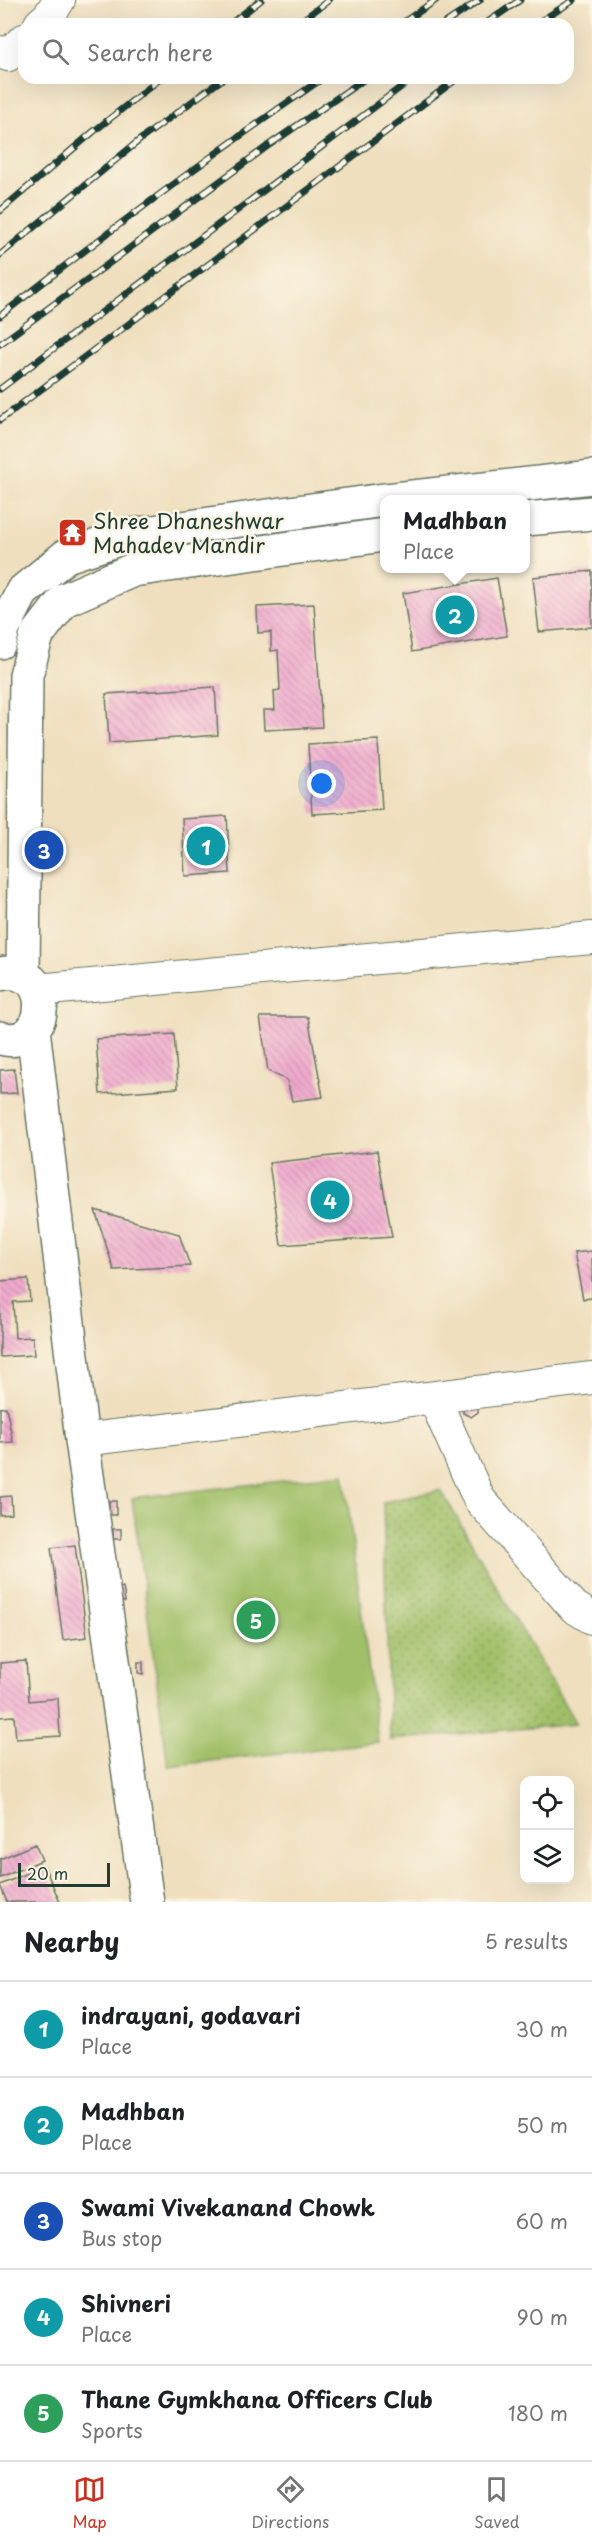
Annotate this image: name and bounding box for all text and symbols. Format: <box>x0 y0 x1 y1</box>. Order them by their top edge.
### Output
search box <box>18 18 574 84</box>
icon: search <box>39 35 72 68</box>
text: Search here <box>87 35 213 68</box>
popup <box>380 495 530 573</box>
text: Madhban <box>403 503 507 536</box>
place label: Shree Dhaneshwar Mahadev Mandir <box>93 504 284 560</box>
temple icon: Shree Dhaneshwar Mahadev Mandir <box>56 516 88 548</box>
text: Place <box>403 536 454 566</box>
pin: 2 <box>436 592 474 638</box>
your location <box>307 769 336 798</box>
pin: 1 <box>186 824 226 868</box>
pin: 3 <box>24 828 63 872</box>
pin: 4 <box>310 1178 350 1222</box>
pin: 5 <box>236 1598 276 1642</box>
map controls <box>520 1776 574 1884</box>
button: locate <box>520 1776 574 1830</box>
button: layers <box>520 1830 574 1884</box>
scale bar <box>18 1860 110 1888</box>
text: 20 m <box>27 1861 68 1885</box>
text: Nearby <box>24 1922 119 1961</box>
text: 5 results <box>485 1926 568 1956</box>
text: indrayani, godavari <box>81 1998 300 2031</box>
text: 1 <box>39 2014 48 2044</box>
text: 30 m <box>515 2014 568 2044</box>
text: Place <box>81 2031 132 2061</box>
text: Madhban <box>81 2094 185 2127</box>
text: 2 <box>36 2110 51 2140</box>
text: 50 m <box>516 2110 568 2140</box>
text: Place <box>81 2127 132 2157</box>
text: Swami Vivekanand Chowk <box>81 2190 375 2223</box>
text: 3 <box>37 2206 50 2236</box>
text: 60 m <box>516 2206 568 2236</box>
text: Bus stop <box>81 2223 162 2253</box>
text: Shivneri <box>81 2286 171 2319</box>
text: 4 <box>37 2302 50 2332</box>
text: 90 m <box>517 2302 568 2332</box>
text: Place <box>81 2319 132 2349</box>
text: Thane Gymkhana Officers Club <box>81 2382 433 2415</box>
text: 5 <box>37 2398 50 2428</box>
text: 180 m <box>508 2398 568 2428</box>
text: Sports <box>81 2415 143 2445</box>
tab: Map <box>72 2473 107 2533</box>
tab: Directions <box>251 2473 329 2533</box>
tab: Saved <box>474 2473 520 2533</box>

